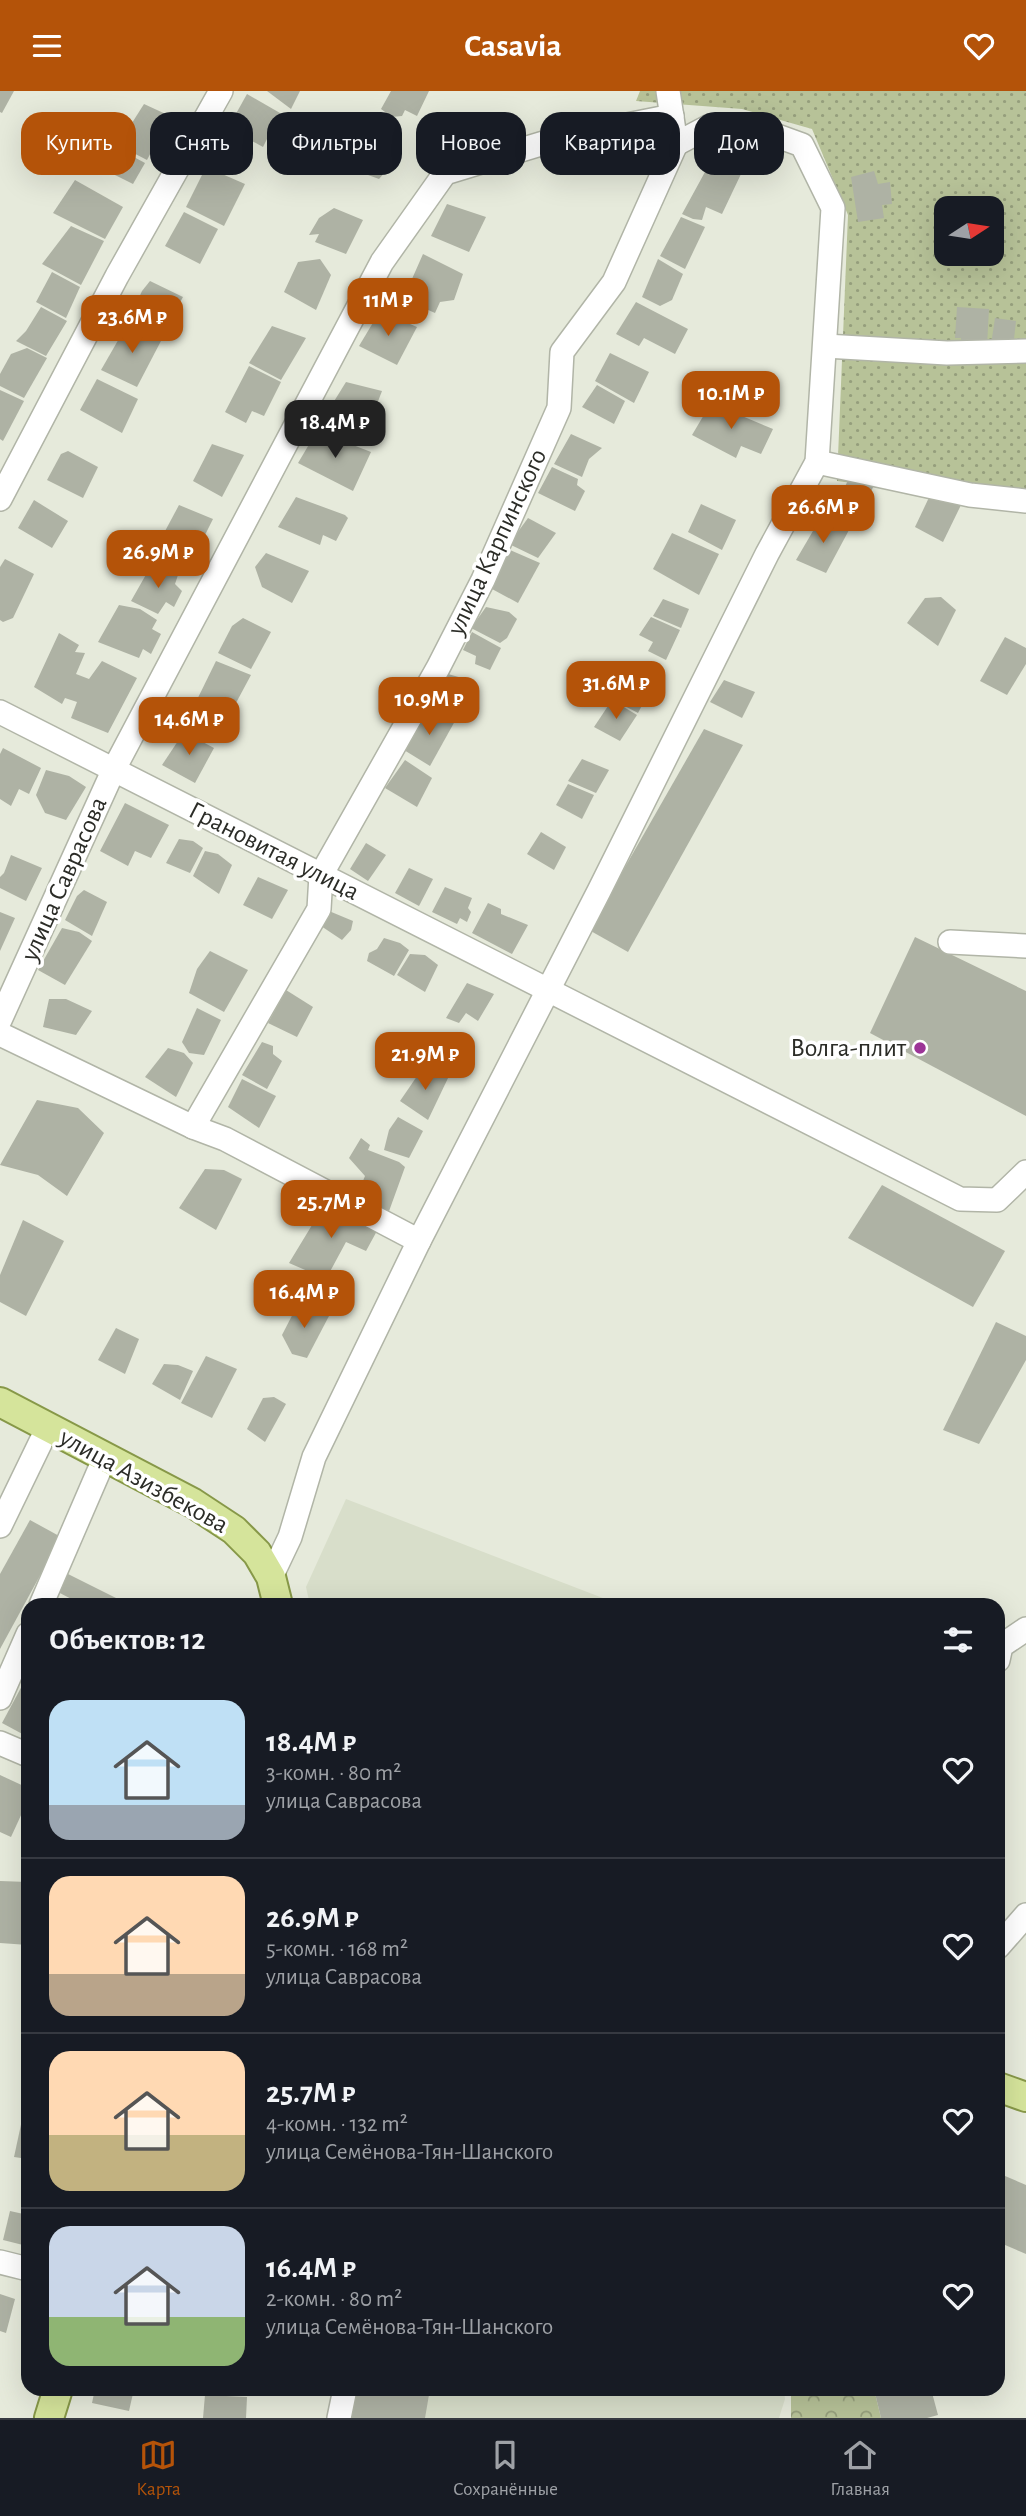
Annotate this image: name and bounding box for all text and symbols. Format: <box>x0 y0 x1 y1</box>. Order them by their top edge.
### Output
icon: menu <box>28 27 66 65</box>
icon: heart <box>960 27 998 65</box>
text: Casavia <box>464 30 562 62</box>
chip: Купить <box>21 112 136 175</box>
chip: Снять <box>150 112 253 175</box>
chip: Фильтры <box>267 112 402 175</box>
chip: Новое <box>416 112 526 175</box>
chip: Квартира <box>540 112 680 175</box>
chip: Дом <box>694 112 784 175</box>
north arrow <box>934 196 1004 266</box>
map controls <box>934 196 1004 266</box>
pin: 11M ₽ <box>339 279 437 338</box>
text: 11M ₽ <box>363 289 413 312</box>
pin: 23.6M ₽ <box>67 295 197 355</box>
text: 23.6M ₽ <box>97 306 167 329</box>
pin: 10.1M ₽ <box>666 371 796 431</box>
text: 10.1M ₽ <box>698 382 764 405</box>
pin: 18.4M ₽ <box>270 401 400 460</box>
text: 18.4M ₽ <box>300 411 370 434</box>
street label: улица Карпинского <box>442 445 551 640</box>
pin: 26.6M ₽ <box>758 485 888 545</box>
text: 26.6M ₽ <box>788 496 858 519</box>
pin: 26.9M ₽ <box>93 531 223 590</box>
text: 26.9M ₽ <box>123 541 193 564</box>
pin: 31.6M ₽ <box>551 661 681 721</box>
text: 31.6M ₽ <box>582 672 650 695</box>
pin: 10.9M ₽ <box>364 677 494 737</box>
text: 10.9M ₽ <box>394 688 464 711</box>
pin: 14.6M ₽ <box>124 697 254 757</box>
text: 14.6M ₽ <box>155 708 223 731</box>
street label: улица Саврасова <box>16 793 112 966</box>
street label: Грановитая улица <box>185 797 363 905</box>
pin: 21.9M ₽ <box>360 1033 490 1092</box>
place label: Волга-плит <box>790 1035 907 1061</box>
marker: Волга-плит <box>912 1040 928 1056</box>
text: 21.9M ₽ <box>391 1043 459 1066</box>
pin: 25.7M ₽ <box>266 1181 396 1240</box>
text: 25.7M ₽ <box>297 1191 365 1214</box>
pin: 16.4M ₽ <box>239 1271 369 1330</box>
text: 16.4M ₽ <box>270 1281 338 1304</box>
street label: улица Азизбекова <box>54 1423 233 1538</box>
icon: filters <box>939 1621 977 1659</box>
text: Объектов: 12 <box>49 1625 205 1655</box>
text: 18.4M ₽ <box>266 1727 356 1757</box>
icon: home <box>105 1728 189 1812</box>
icon: heart <box>939 1751 977 1789</box>
text: 3-комн. · 80 m² <box>266 1762 401 1785</box>
text: улица Саврасова <box>266 1790 422 1813</box>
text: 26.9M ₽ <box>266 1903 358 1933</box>
icon: home <box>105 1904 189 1988</box>
icon: heart <box>939 1927 977 1965</box>
text: 5-комн. · 168 m² <box>266 1938 408 1961</box>
text: улица Саврасова <box>266 1966 422 1989</box>
text: 25.7M ₽ <box>266 2078 355 2108</box>
icon: home <box>105 2079 189 2163</box>
icon: heart <box>939 2102 977 2140</box>
text: 4-комн. · 132 m² <box>266 2113 408 2136</box>
text: улица Семёнова-Тян-Шанского <box>266 2141 553 2164</box>
text: 16.4M ₽ <box>266 2253 356 2283</box>
icon: home <box>105 2254 189 2338</box>
icon: heart <box>939 2277 977 2315</box>
text: 2-комн. · 80 m² <box>266 2288 402 2311</box>
text: улица Семёнова-Тян-Шанского <box>266 2316 553 2339</box>
tab: Карта <box>136 2436 181 2501</box>
tab: Сохранённые <box>453 2436 558 2501</box>
tab: Главная <box>830 2436 890 2501</box>

